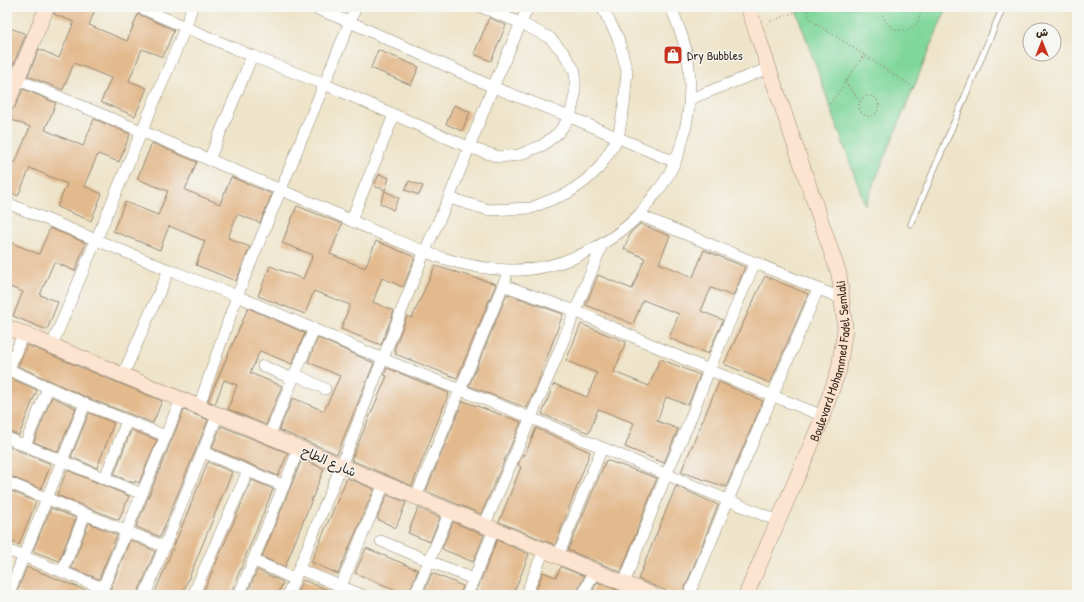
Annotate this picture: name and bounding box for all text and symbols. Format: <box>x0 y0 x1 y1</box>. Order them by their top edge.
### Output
north arrow <box>1022 22 1062 62</box>
text: ش <box>1036 25 1048 39</box>
shop icon: Dry Bubbles <box>662 44 684 66</box>
place label: Dry Bubbles <box>687 46 743 64</box>
street label: Boulevard Mohammed Fadel Semlali <box>805 280 854 444</box>
street label: شارع الطاح <box>298 441 359 482</box>

